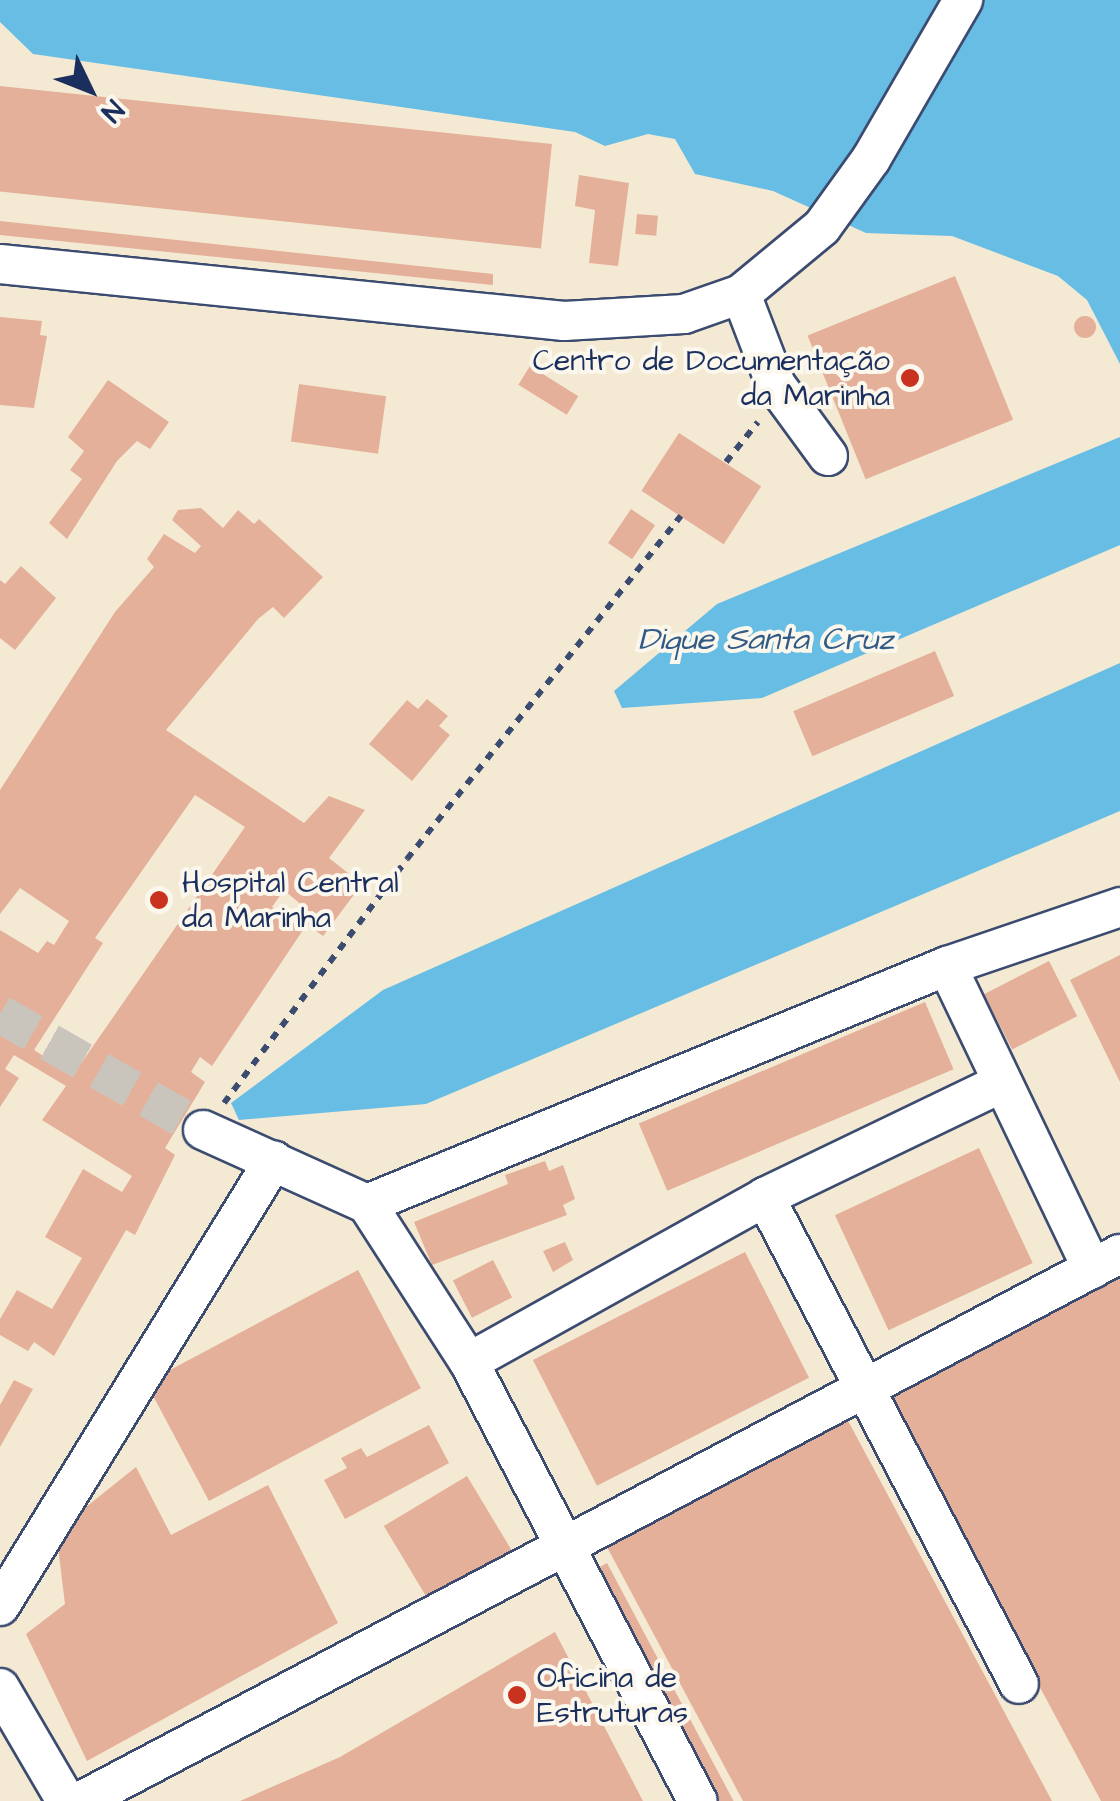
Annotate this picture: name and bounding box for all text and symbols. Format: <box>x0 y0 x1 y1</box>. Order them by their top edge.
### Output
north arrow <box>40 40 140 140</box>
text: N <box>92 91 133 131</box>
place label: Centro de Documentação da Marinha <box>533 343 890 414</box>
marker: Centro de Documentação da Marinha <box>899 367 921 389</box>
water label: Dique Santa Cruz <box>638 621 894 659</box>
place label: Hospital Central da Marinha <box>182 865 399 936</box>
marker: Hospital Central da Marinha <box>146 887 172 913</box>
place label: Oficina de Estruturas <box>537 1660 688 1730</box>
marker: Oficina de Estruturas <box>506 1684 528 1706</box>

